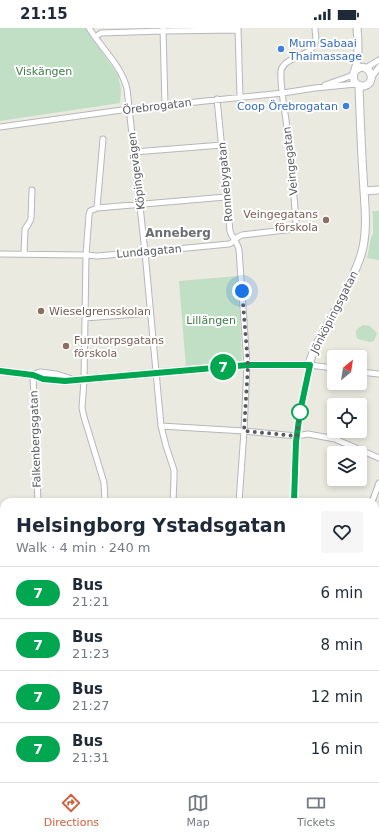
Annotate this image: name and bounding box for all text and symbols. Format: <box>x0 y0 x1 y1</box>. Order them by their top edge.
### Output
text: 21:15 <box>20 5 68 23</box>
place label: Mum Sabaai Thaimassage <box>288 37 362 63</box>
marker: Mum Sabaai Thaimassage <box>276 44 286 54</box>
park label: Viskängen <box>16 65 72 78</box>
street label: Örebrogatan <box>122 96 192 117</box>
place label: Coop Örebrogatan <box>237 100 338 113</box>
marker: Coop Örebrogatan <box>341 101 351 111</box>
street label: Veingegatan <box>280 126 301 196</box>
street label: Köpingevägen <box>125 131 148 211</box>
street label: Ronnebygatan <box>216 142 235 222</box>
place label: Veingegatans förskola <box>243 208 318 234</box>
marker: Veingegatans förskola <box>321 215 331 225</box>
district label: Anneberg <box>145 226 211 240</box>
street label: Lundagatan <box>116 242 182 261</box>
street label: Jönköpingsgatan <box>308 269 361 357</box>
your location <box>232 281 252 301</box>
place label: Wieselgrensskolan <box>49 305 151 318</box>
marker: Wieselgrensskolan <box>36 306 46 316</box>
park label: Lillängen <box>186 314 236 327</box>
place label: Furutorpsgatans förskola <box>74 334 164 360</box>
marker: Furutorpsgatans förskola <box>61 341 71 351</box>
north arrow <box>327 350 367 390</box>
map controls <box>327 350 367 486</box>
line badge: 7 <box>210 354 236 380</box>
text: 7 <box>218 359 228 375</box>
street label: Falkenbergsgatan <box>27 390 44 488</box>
button: locate <box>327 398 367 438</box>
unlabelled marker <box>291 403 309 421</box>
button: layers <box>327 446 367 486</box>
button: heart <box>321 511 363 553</box>
text: Helsingborg Ystadsgatan <box>16 514 286 536</box>
text: Walk · 4 min · 240 m <box>16 540 150 555</box>
text: Bus <box>72 576 103 594</box>
text: 6 min <box>320 584 363 602</box>
text: 7 <box>33 585 43 601</box>
text: 21:21 <box>72 594 109 609</box>
text: Bus <box>72 628 103 646</box>
text: 8 min <box>320 636 363 654</box>
text: 7 <box>33 637 43 653</box>
text: 21:23 <box>72 646 109 661</box>
text: Bus <box>72 680 103 698</box>
text: 12 min <box>311 688 363 706</box>
text: 7 <box>33 689 43 705</box>
text: 21:27 <box>72 698 109 713</box>
text: Bus <box>72 732 103 750</box>
text: 16 min <box>311 740 363 758</box>
text: 7 <box>33 741 43 757</box>
text: 21:31 <box>72 750 109 765</box>
tab: Directions <box>44 792 99 829</box>
tab: Map <box>186 792 210 829</box>
tab: Tickets <box>297 792 335 829</box>

